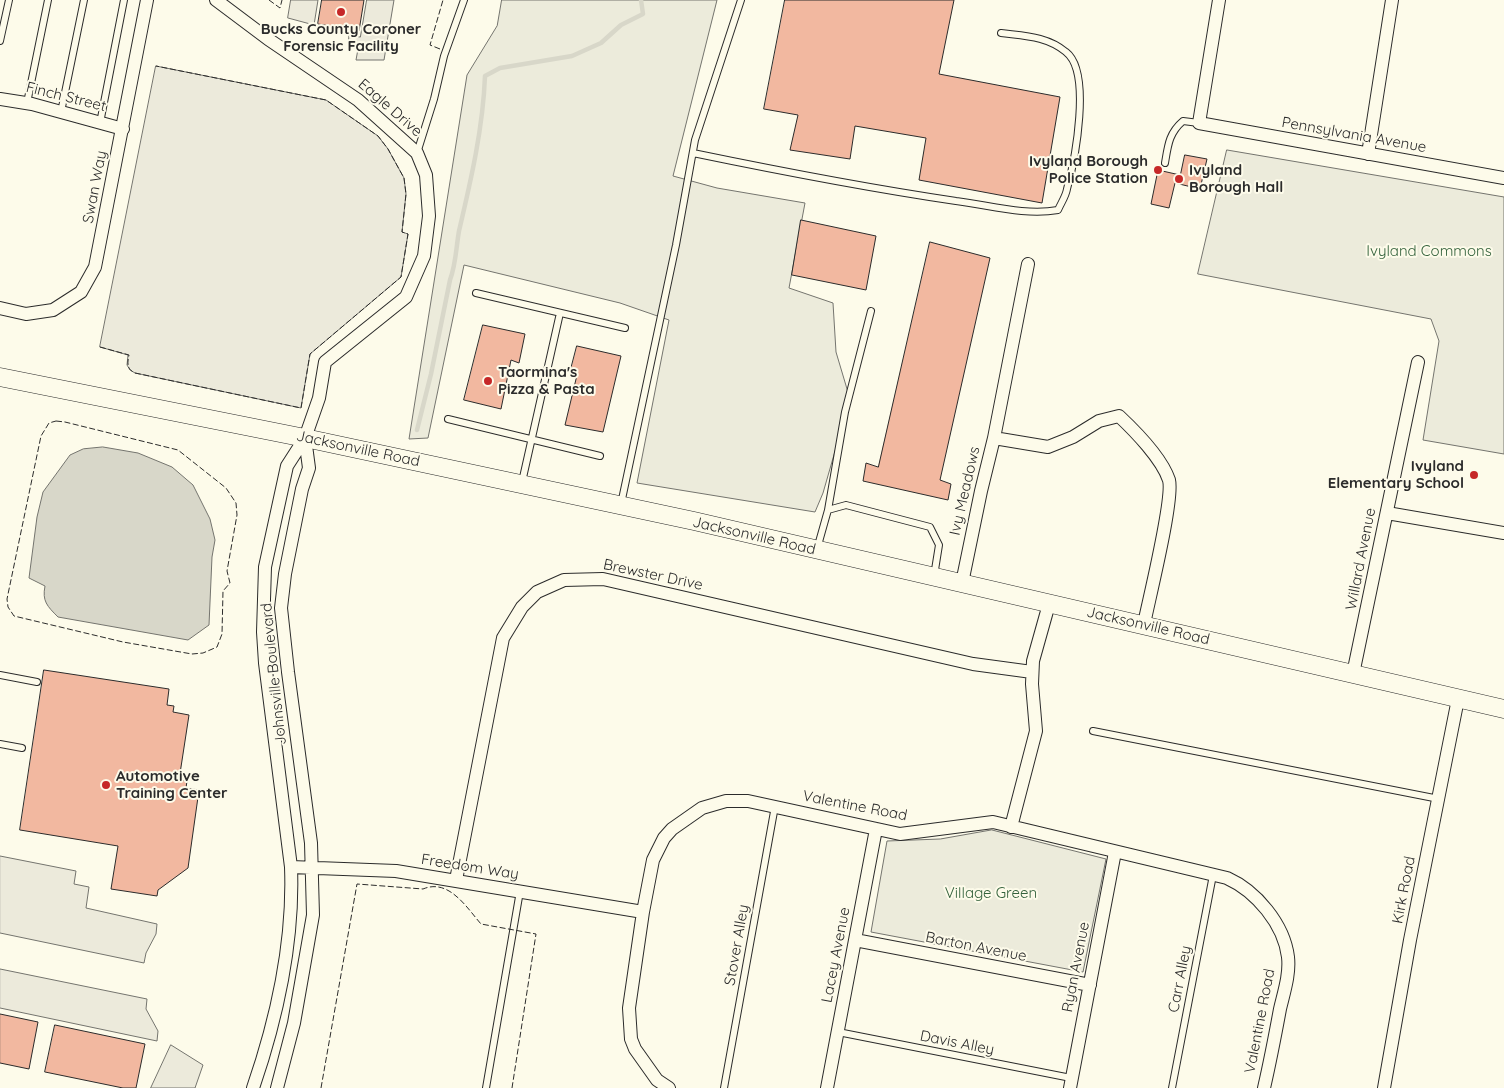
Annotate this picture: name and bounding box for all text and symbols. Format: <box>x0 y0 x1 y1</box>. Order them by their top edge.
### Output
marker: Bucks County Coroner Forensic Facility <box>335 6 347 18</box>
place label: Bucks County Coroner Forensic Facility <box>261 20 421 55</box>
street label: Eagle Drive <box>354 75 426 141</box>
street label: Finch Street <box>24 78 108 116</box>
street label: Pennsylvania Avenue <box>1280 113 1428 157</box>
street label: Swan Way <box>79 149 111 225</box>
place label: Ivyland Borough Police Station <box>1029 152 1148 187</box>
place label: Ivyland Borough Hall <box>1189 161 1283 196</box>
marker: Ivyland Borough Police Station <box>1152 164 1164 176</box>
marker: Ivyland Borough Hall <box>1173 173 1185 185</box>
park label: Ivyland Commons <box>1366 242 1492 260</box>
place label: Taormina's Pizza & Pasta <box>498 363 595 398</box>
marker: Taormina's Pizza & Pasta <box>482 375 494 387</box>
street label: Jacksonville Road <box>295 427 421 471</box>
street label: Ivy Meadows <box>946 445 984 537</box>
place label: Ivyland Elementary School <box>1328 457 1464 492</box>
marker: Ivyland Elementary School <box>1468 469 1480 481</box>
street label: Willard Avenue <box>1342 506 1380 612</box>
street label: Jacksonville Road <box>691 513 817 559</box>
street label: Brewster Drive <box>602 556 704 594</box>
street label: Johnsville Boulevard <box>258 602 290 746</box>
street label: Jacksonville Road <box>1085 603 1211 649</box>
place label: Automotive Training Center <box>116 767 228 802</box>
marker: Automotive Training Center <box>100 779 112 791</box>
street label: Valentine Road <box>801 787 909 825</box>
street label: Freedom Way <box>420 850 520 884</box>
street label: Kirk Road <box>1389 855 1419 925</box>
park label: Village Green <box>945 884 1037 902</box>
street label: Stover Alley <box>721 903 753 987</box>
street label: Lacey Avenue <box>818 906 854 1004</box>
street label: Ryan Avenue <box>1058 920 1094 1014</box>
street label: Barton Avenue <box>924 928 1028 966</box>
street label: Carr Alley <box>1165 944 1195 1014</box>
street label: Valentine Road <box>1241 967 1279 1075</box>
street label: Davis Alley <box>918 1027 996 1059</box>

